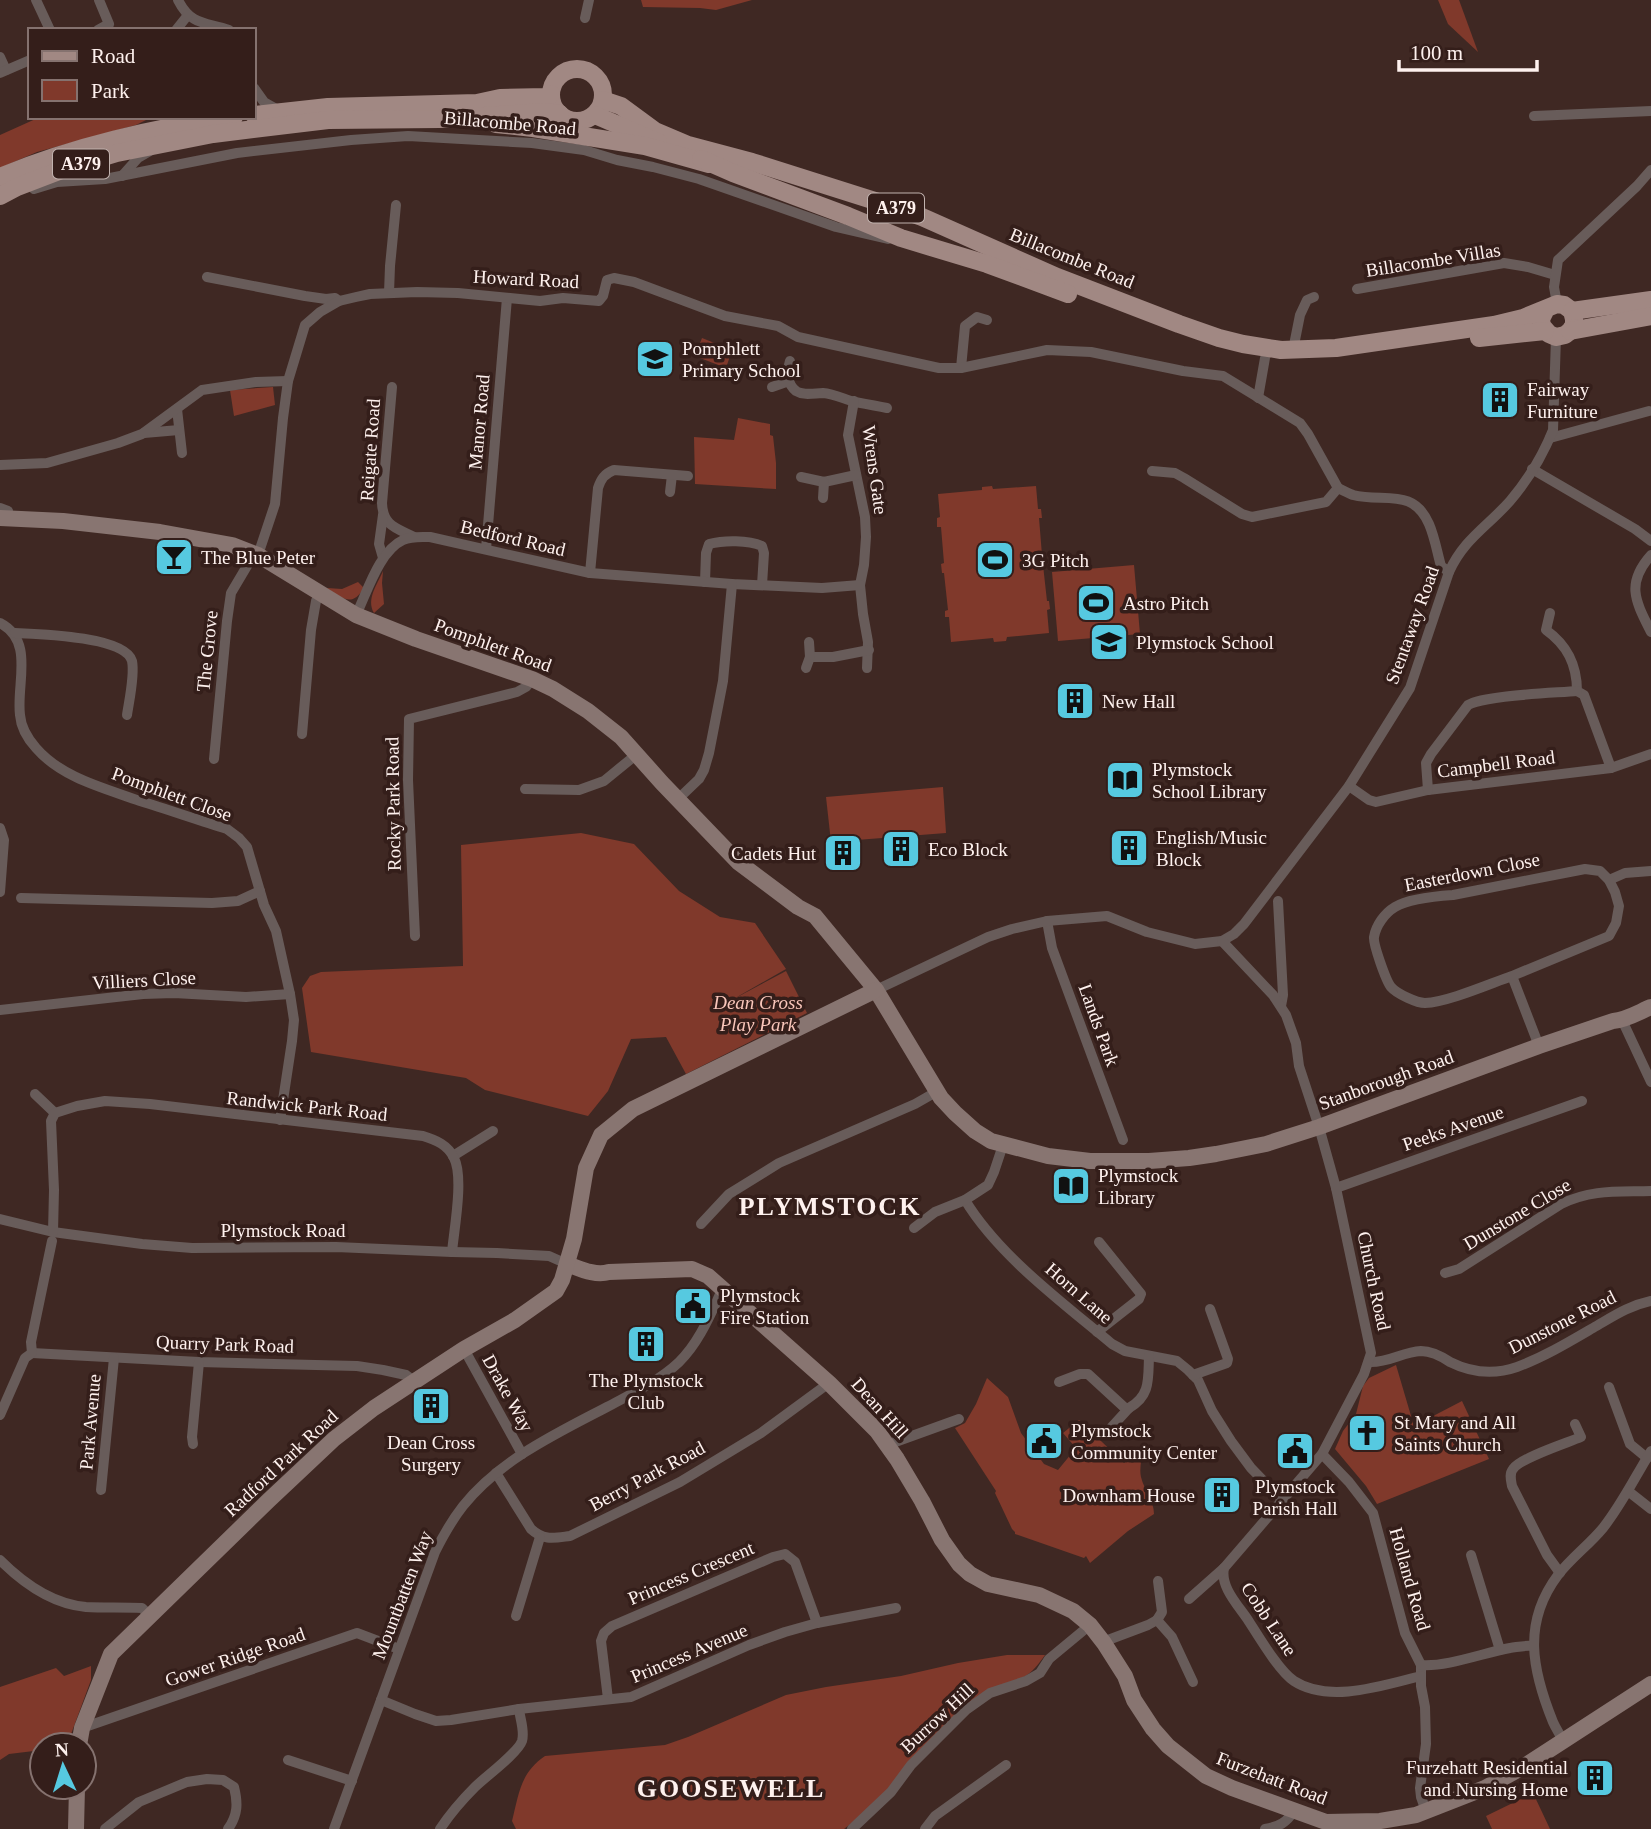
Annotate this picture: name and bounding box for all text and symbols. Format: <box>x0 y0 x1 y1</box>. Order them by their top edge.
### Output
legend <box>28 28 256 119</box>
scale bar <box>1399 28 1537 72</box>
text: 100 m <box>1410 41 1463 65</box>
text: Road <box>91 44 136 68</box>
text: Park <box>91 79 130 103</box>
street label: Billacombe Road <box>443 107 577 139</box>
road number: A379 <box>53 149 109 178</box>
road number: A379 <box>868 194 924 223</box>
street label: Billacombe Road <box>1007 223 1138 293</box>
street label: Billacombe Villas <box>1364 239 1502 281</box>
street label: Howard Road <box>472 266 580 292</box>
school or university icon: Pomphlett Primary School <box>634 338 676 380</box>
place label: Pomphlett Primary School <box>682 338 801 381</box>
street label: Manor Road <box>464 373 494 470</box>
building icon: Fairway Furniture <box>1479 379 1521 421</box>
place label: Fairway Furniture <box>1527 379 1598 422</box>
street label: Reigate Road <box>356 397 384 502</box>
street label: Wrens Gate <box>858 424 892 516</box>
street label: Bedford Road <box>458 516 568 560</box>
bar icon: The Blue Peter <box>153 536 195 578</box>
sports icon: 3G Pitch <box>974 539 1016 581</box>
place label: The Blue Peter <box>201 547 316 568</box>
place label: 3G Pitch <box>1022 550 1090 571</box>
street label: Stentaway Road <box>1381 563 1443 687</box>
sports icon: Astro Pitch <box>1075 582 1117 624</box>
place label: Astro Pitch <box>1123 593 1210 614</box>
street label: The Grove <box>192 609 222 693</box>
street label: Pomphlett Road <box>432 614 555 676</box>
school or university icon: Plymstock School <box>1088 621 1130 663</box>
place label: Plymstock School <box>1136 632 1274 653</box>
building icon: New Hall <box>1054 680 1096 722</box>
place label: New Hall <box>1102 691 1175 712</box>
street label: Rocky Park Road <box>381 736 405 871</box>
street label: Campbell Road <box>1436 746 1557 782</box>
library icon: Plymstock School Library <box>1104 759 1146 801</box>
place label: Plymstock School Library <box>1152 759 1267 802</box>
street label: Pomphlett Close <box>109 763 235 825</box>
building icon: English/Music Block <box>1108 827 1150 869</box>
place label: English/Music Block <box>1156 827 1267 870</box>
building icon: Eco Block <box>880 828 922 870</box>
building icon: Cadets Hut <box>822 832 864 874</box>
place label: Eco Block <box>928 839 1008 860</box>
place label: Cadets Hut <box>731 843 817 864</box>
street label: Easterdown Close <box>1402 849 1542 895</box>
street label: Villiers Close <box>92 967 196 993</box>
street label: Lands Park <box>1074 981 1124 1069</box>
park label: Dean Cross Play Park <box>712 992 803 1035</box>
street label: Stanborough Road <box>1316 1046 1457 1114</box>
street label: Randwick Park Road <box>226 1087 389 1125</box>
street label: Peeks Avenue <box>1400 1101 1506 1155</box>
library icon: Plymstock Library <box>1050 1165 1092 1207</box>
place label: Plymstock Library <box>1098 1165 1179 1208</box>
street label: Dunstone Close <box>1460 1174 1574 1254</box>
district label: PLYMSTOCK <box>739 1192 921 1221</box>
street label: Plymstock Road <box>220 1220 346 1241</box>
street label: Church Road <box>1353 1230 1395 1333</box>
street label: Horn Lane <box>1041 1258 1117 1328</box>
public building icon: Plymstock Fire Station <box>672 1285 714 1327</box>
place label: Plymstock Fire Station <box>720 1285 810 1328</box>
street label: Dunstone Road <box>1505 1286 1620 1358</box>
building icon: The Plymstock Club <box>625 1323 667 1365</box>
street label: Quarry Park Road <box>156 1331 295 1357</box>
street label: Drake Way <box>478 1351 538 1436</box>
place label: The Plymstock Club <box>589 1370 704 1413</box>
street label: Park Avenue <box>75 1373 105 1471</box>
street label: Dean Hill <box>847 1373 913 1443</box>
building icon: Dean Cross Surgery <box>410 1385 452 1427</box>
street label: Radford Park Road <box>220 1405 342 1521</box>
church icon: St Mary and All Saints Church <box>1346 1412 1388 1454</box>
place label: St Mary and All Saints Church <box>1394 1412 1516 1455</box>
public building icon: Plymstock Community Center <box>1023 1420 1065 1462</box>
place label: Plymstock Community Center <box>1071 1420 1218 1463</box>
public building icon: Plymstock Parish Hall <box>1274 1430 1316 1472</box>
place label: Dean Cross Surgery <box>387 1432 475 1475</box>
street label: Berry Park Road <box>586 1437 709 1515</box>
building icon: Downham House <box>1201 1474 1243 1516</box>
place label: Plymstock Parish Hall <box>1253 1476 1337 1519</box>
place label: Downham House <box>1063 1485 1195 1506</box>
street label: Holland Road <box>1385 1525 1435 1633</box>
street label: Mountbatten Way <box>368 1527 436 1662</box>
street label: Princess Crescent <box>625 1537 758 1609</box>
street label: Cobb Lane <box>1237 1578 1301 1660</box>
street label: Princess Avenue <box>627 1619 751 1687</box>
street label: Gower Ridge Road <box>162 1623 308 1691</box>
street label: Burrow Hill <box>896 1679 978 1757</box>
north arrow <box>28 1731 98 1801</box>
text: N <box>54 1739 70 1760</box>
street label: Furzehatt Road <box>1214 1747 1331 1809</box>
place label: Furzehatt Residential and Nursing Home <box>1406 1757 1568 1800</box>
building icon: Furzehatt Residential and Nursing Home <box>1574 1757 1616 1799</box>
district label: GOOSEWELL <box>637 1774 825 1803</box>

